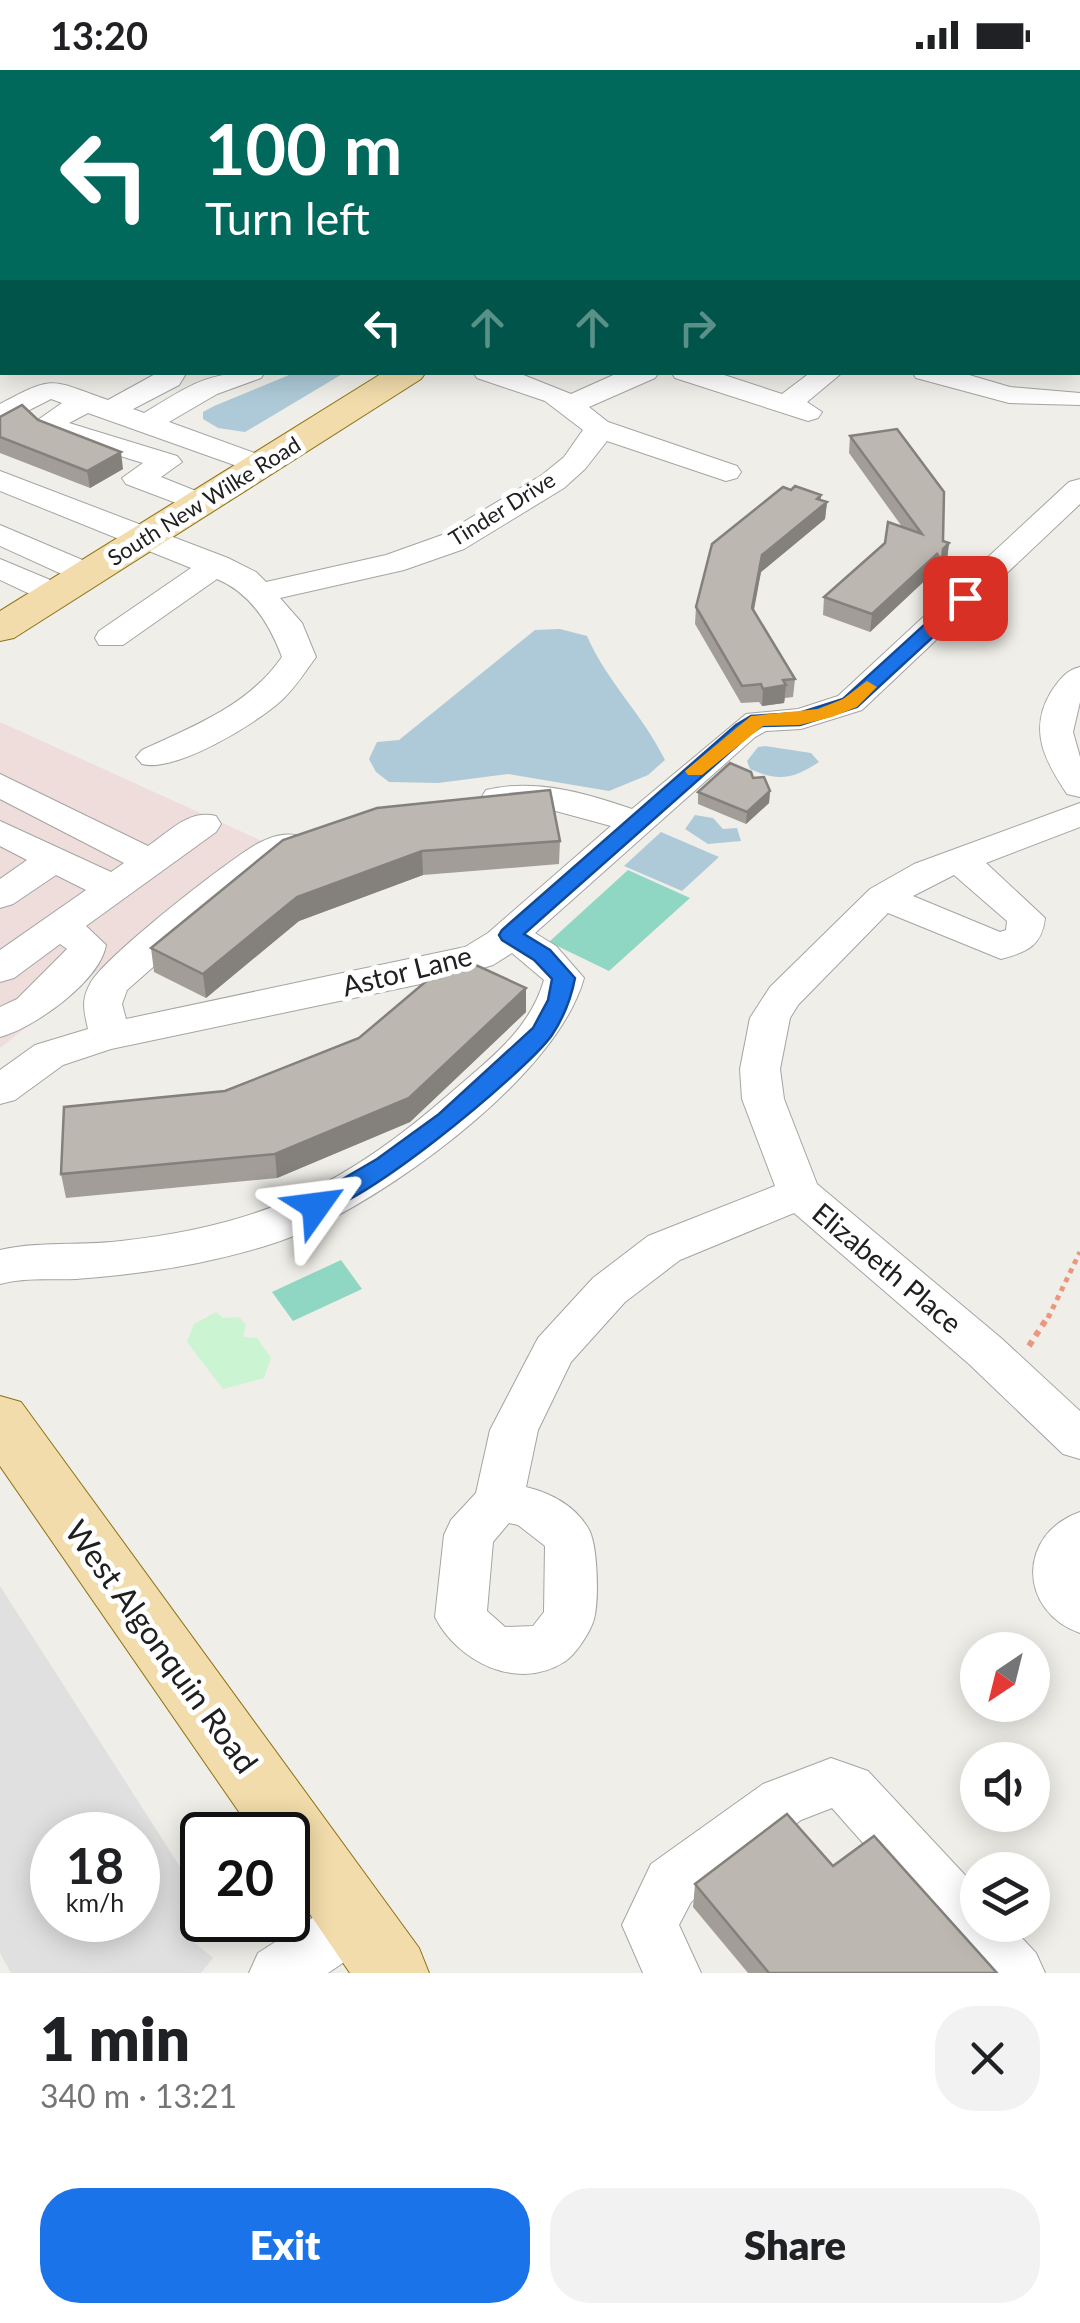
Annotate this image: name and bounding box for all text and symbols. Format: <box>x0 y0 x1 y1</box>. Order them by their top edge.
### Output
text: 13:20 <box>50 12 148 58</box>
text: 100 m <box>205 106 402 190</box>
icon: left <box>40 110 170 240</box>
text: Turn left <box>205 191 370 245</box>
icon: left <box>355 300 410 355</box>
icon: ahead <box>460 300 515 355</box>
icon: ahead <box>565 300 620 355</box>
icon: right <box>670 300 725 355</box>
street label: South New Wilke Road <box>102 430 305 571</box>
street label: Tinder Drive <box>444 465 560 552</box>
pin <box>923 556 1008 641</box>
icon: arrive <box>938 571 993 626</box>
street label: Astor Lane <box>338 938 475 1003</box>
position arrow <box>264 1154 368 1258</box>
street label: Elizabeth Place <box>806 1195 969 1339</box>
street label: West Algonquin Road <box>57 1512 267 1780</box>
north arrow <box>960 1632 1050 1722</box>
map controls <box>960 1632 1050 1942</box>
button: sound <box>960 1742 1050 1832</box>
speed limit sign: 20 <box>180 1812 310 1942</box>
text: 18 <box>66 1835 124 1895</box>
button: layers <box>960 1852 1050 1942</box>
text: km/h <box>66 1887 124 1917</box>
text: 1 min <box>40 2002 190 2074</box>
button: close <box>935 2006 1040 2111</box>
text: 340 m · 13:21 <box>40 2076 237 2115</box>
button: Exit <box>40 2188 530 2303</box>
button: Share <box>550 2188 1040 2303</box>

